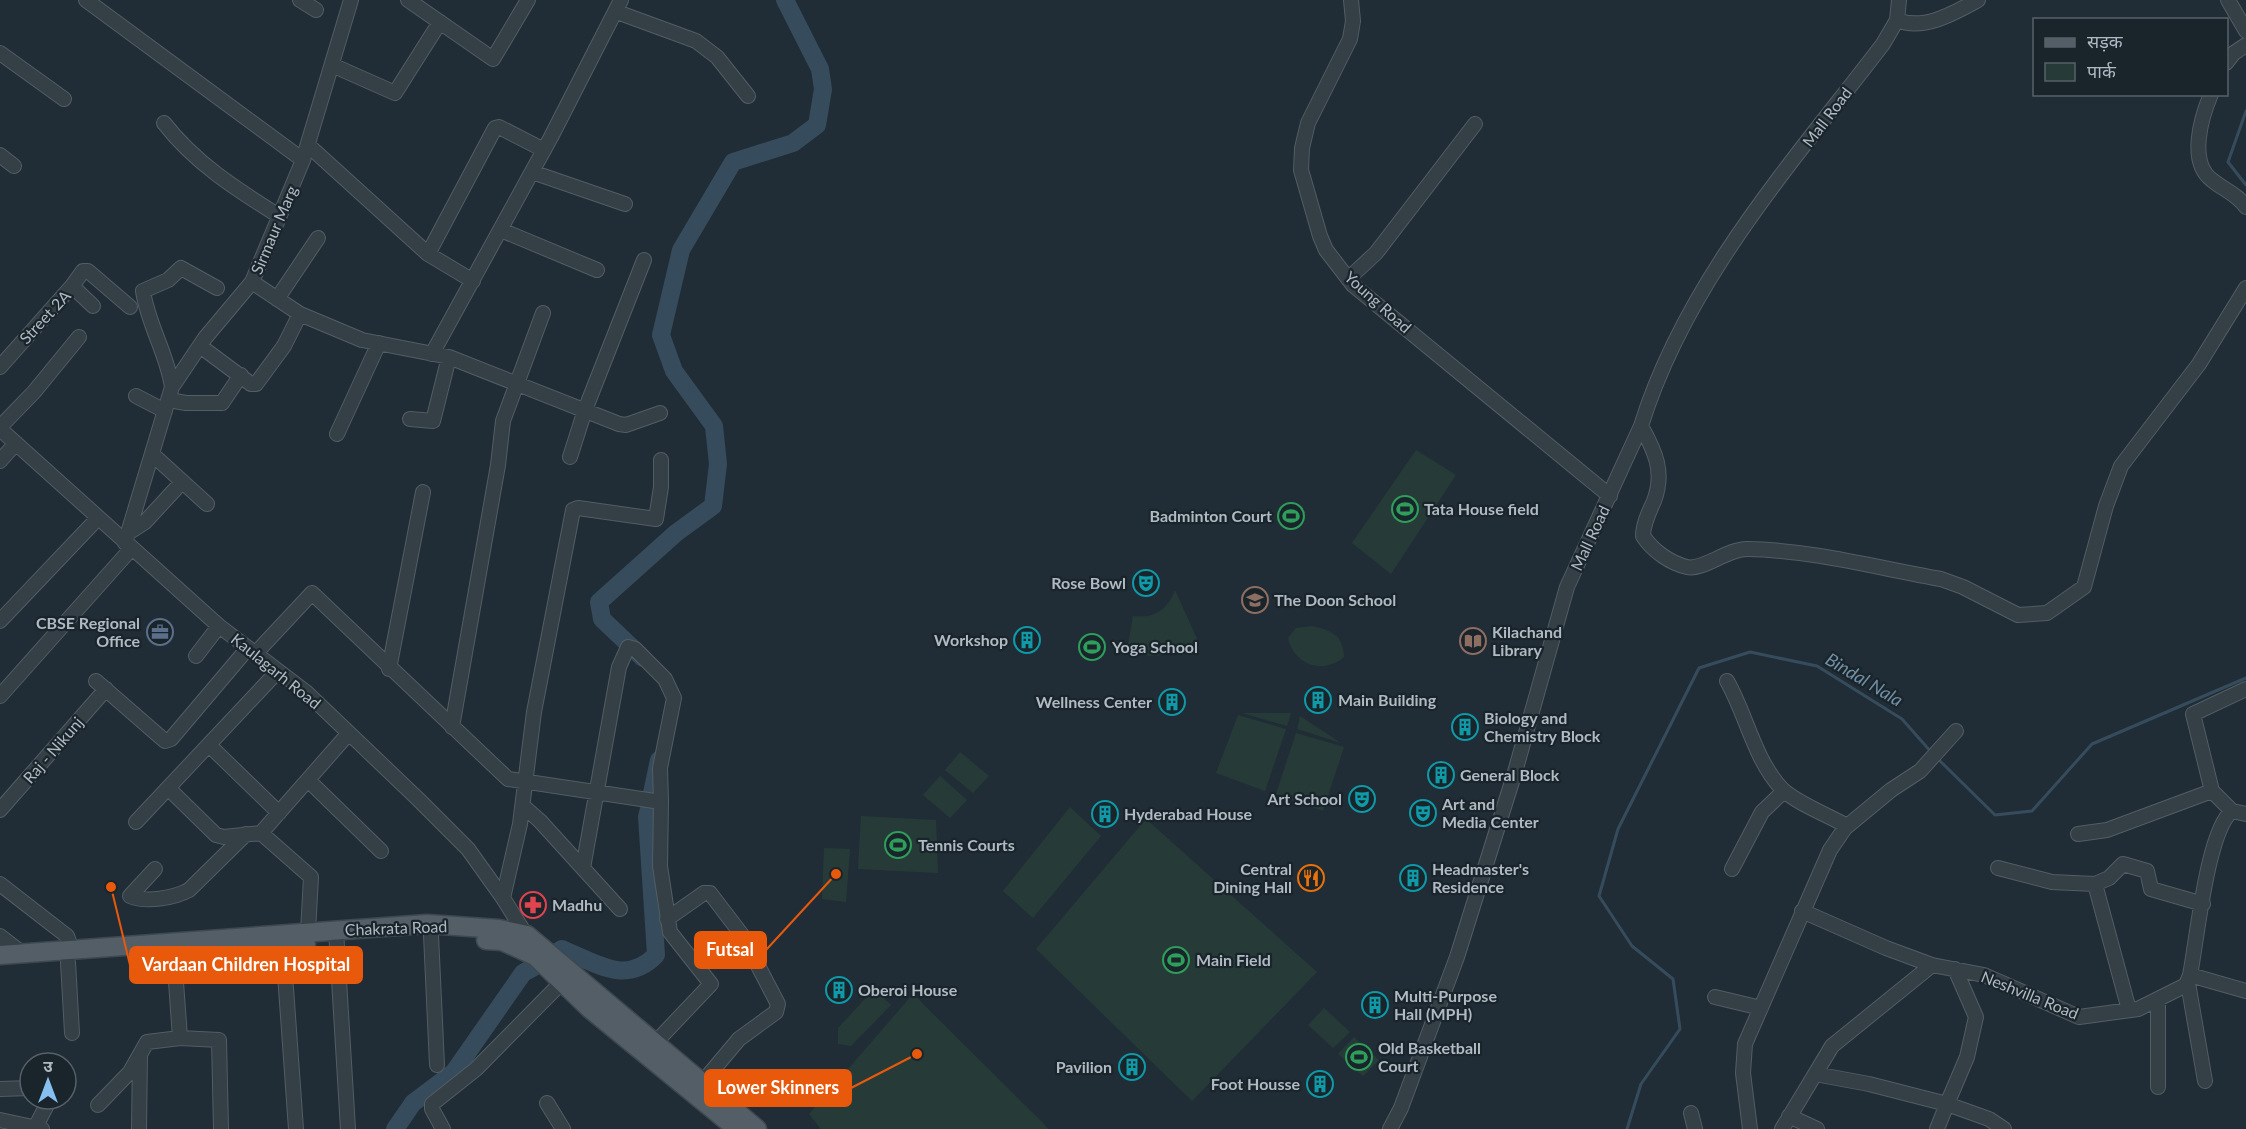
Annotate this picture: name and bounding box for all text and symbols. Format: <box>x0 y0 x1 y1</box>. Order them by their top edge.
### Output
legend <box>2033 18 2228 96</box>
text: सड़क <box>2087 30 2124 52</box>
text: पार्क <box>2087 60 2117 82</box>
street label: Mall Road <box>1798 83 1855 150</box>
street label: Sirmaur Marg <box>246 183 301 277</box>
street label: Young Road <box>1341 267 1416 336</box>
street label: Street 2A <box>15 286 74 347</box>
sports icon: Tata House field <box>1390 494 1420 524</box>
place label: Tata House field <box>1424 499 1539 518</box>
sports icon: Badminton Court <box>1276 501 1306 531</box>
street label: Mall Road <box>1566 502 1613 573</box>
place label: Badminton Court <box>1149 506 1272 525</box>
theatre icon: Rose Bowl <box>1131 568 1161 598</box>
place label: Rose Bowl <box>1051 573 1126 592</box>
school or university icon: The Doon School <box>1240 585 1270 615</box>
place label: The Doon School <box>1274 590 1396 609</box>
place label: CBSE Regional Office <box>36 613 140 650</box>
office icon: CBSE Regional Office <box>145 617 175 647</box>
place label: Kilachand Library <box>1492 622 1562 659</box>
building icon: Workshop <box>1012 625 1042 655</box>
library icon: Kilachand Library <box>1458 626 1488 656</box>
street label: Kaulagarh Road <box>228 629 325 713</box>
place label: Workshop <box>934 630 1008 649</box>
sports icon: Yoga School <box>1077 632 1107 662</box>
place label: Yoga School <box>1111 637 1198 656</box>
water label: Bindal Nala <box>1822 647 1907 711</box>
building icon: Main Building <box>1303 685 1333 715</box>
building icon: Wellness Center <box>1157 687 1187 717</box>
place label: Main Building <box>1338 690 1437 709</box>
place label: Wellness Center <box>1036 692 1152 711</box>
place label: Biology and Chemistry Block <box>1484 708 1601 745</box>
building icon: Biology and Chemistry Block <box>1450 712 1480 742</box>
street label: Raj - Nikunj <box>19 713 87 787</box>
building icon: General Block <box>1426 760 1456 790</box>
place label: General Block <box>1460 765 1560 784</box>
theatre icon: Art School <box>1347 784 1377 814</box>
place label: Art School <box>1266 789 1342 808</box>
place label: Art and Media Center <box>1441 794 1539 831</box>
theatre icon: Art and Media Center <box>1408 798 1438 828</box>
building icon: Hyderabad House <box>1090 799 1120 829</box>
place label: Hyderabad House <box>1124 804 1252 823</box>
sports icon: Tennis Courts <box>883 830 913 860</box>
place label: Tennis Courts <box>918 835 1015 854</box>
place label: Central Dining Hall <box>1213 859 1292 896</box>
place label: Headmaster's Residence <box>1432 859 1529 896</box>
restaurant icon: Central Dining Hall <box>1296 863 1326 893</box>
building icon: Headmaster's Residence <box>1398 863 1428 893</box>
pharmacy icon: Madhu <box>518 890 548 920</box>
place label: Madhu <box>552 895 602 914</box>
street label: Chakrata Road <box>344 916 448 939</box>
callout: Futsal <box>695 932 766 968</box>
text: Futsal <box>706 938 754 960</box>
sports icon: Main Field <box>1161 945 1191 975</box>
callout: Vardaan Children Hospital <box>130 947 362 983</box>
place label: Main Field <box>1196 950 1271 969</box>
text: Vardaan Children Hospital <box>141 953 350 975</box>
street label: Neshvilla Road <box>1979 966 2082 1023</box>
building icon: Oberoi House <box>824 975 854 1005</box>
place label: Oberoi House <box>858 980 958 999</box>
place label: Multi-Purpose Hall (MPH) <box>1394 986 1497 1023</box>
building icon: Multi-Purpose Hall (MPH) <box>1360 990 1390 1020</box>
place label: Old Basketball Court <box>1378 1038 1481 1075</box>
sports icon: Old Basketball Court <box>1344 1042 1374 1072</box>
north arrow <box>18 1051 78 1111</box>
building icon: Pavilion <box>1117 1052 1147 1082</box>
text: उ <box>43 1056 53 1075</box>
place label: Pavilion <box>1056 1057 1112 1076</box>
building icon: Foot Housse <box>1305 1069 1335 1099</box>
callout: Lower Skinners <box>705 1070 851 1106</box>
place label: Foot Housse <box>1211 1074 1300 1093</box>
text: Lower Skinners <box>717 1076 839 1098</box>

